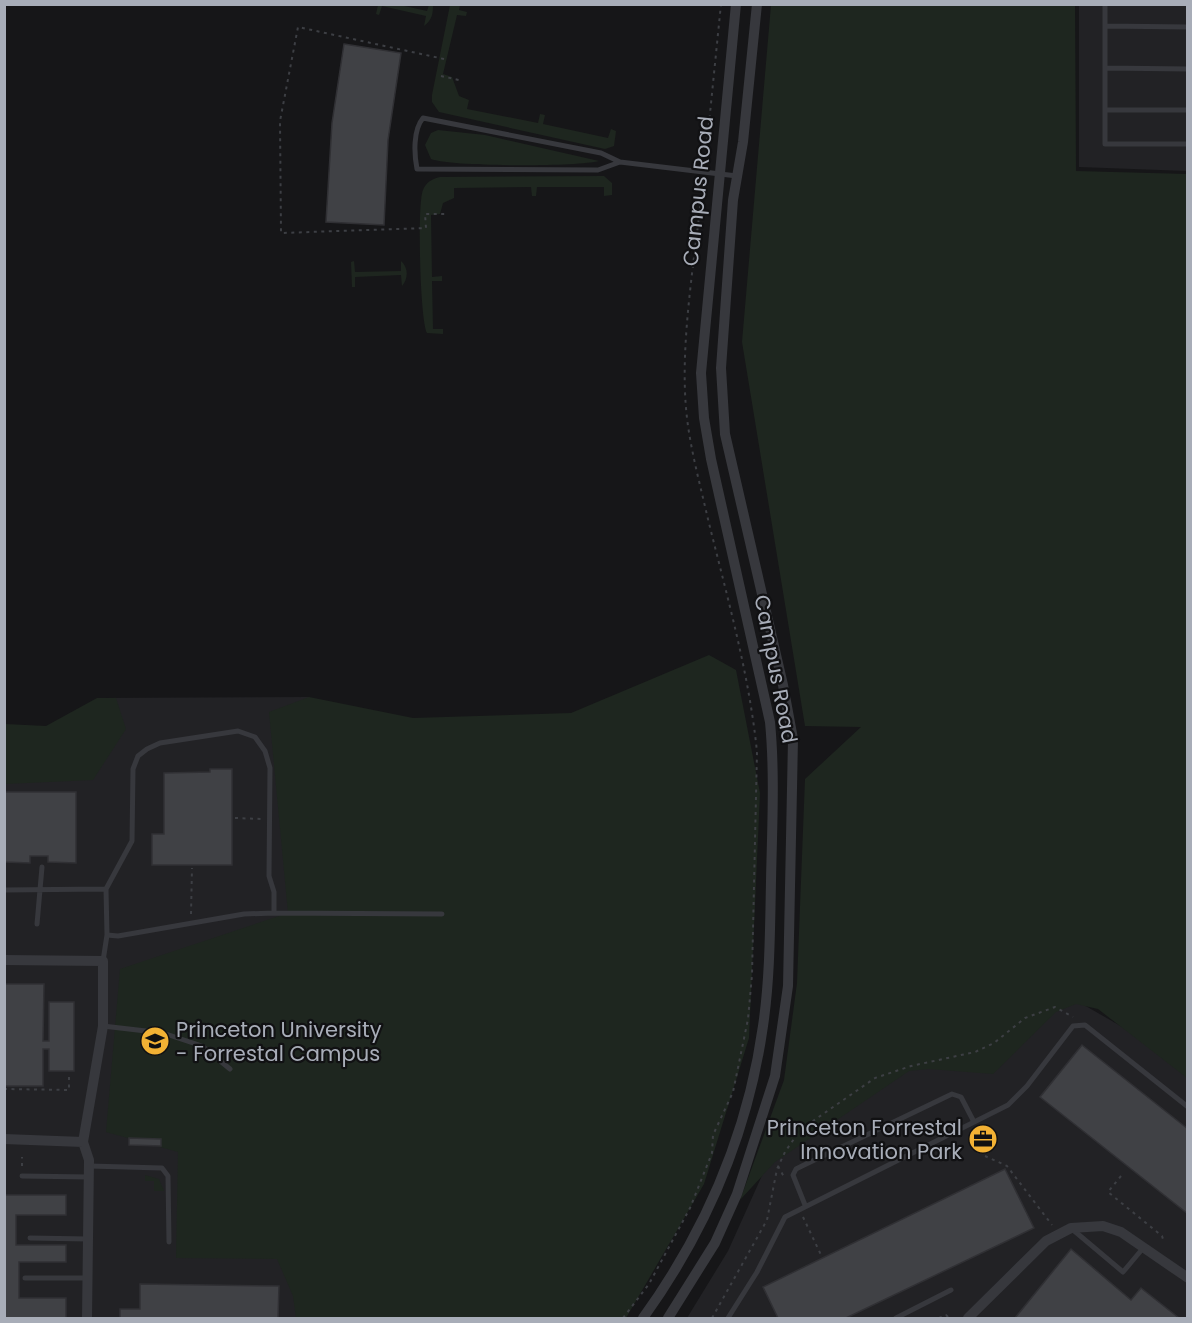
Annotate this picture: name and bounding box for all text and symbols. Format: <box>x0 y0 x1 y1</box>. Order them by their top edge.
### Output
street label: Campus Road <box>676 114 720 268</box>
street label: Campus Road <box>747 592 805 746</box>
place label: Princeton University - Forrestal Campus <box>176 1015 382 1068</box>
school or university icon: Princeton University - Forrestal Campus <box>139 1025 171 1057</box>
place label: Princeton Forrestal Innovation Park <box>767 1113 962 1166</box>
office icon: Princeton Forrestal Innovation Park <box>967 1123 999 1155</box>

